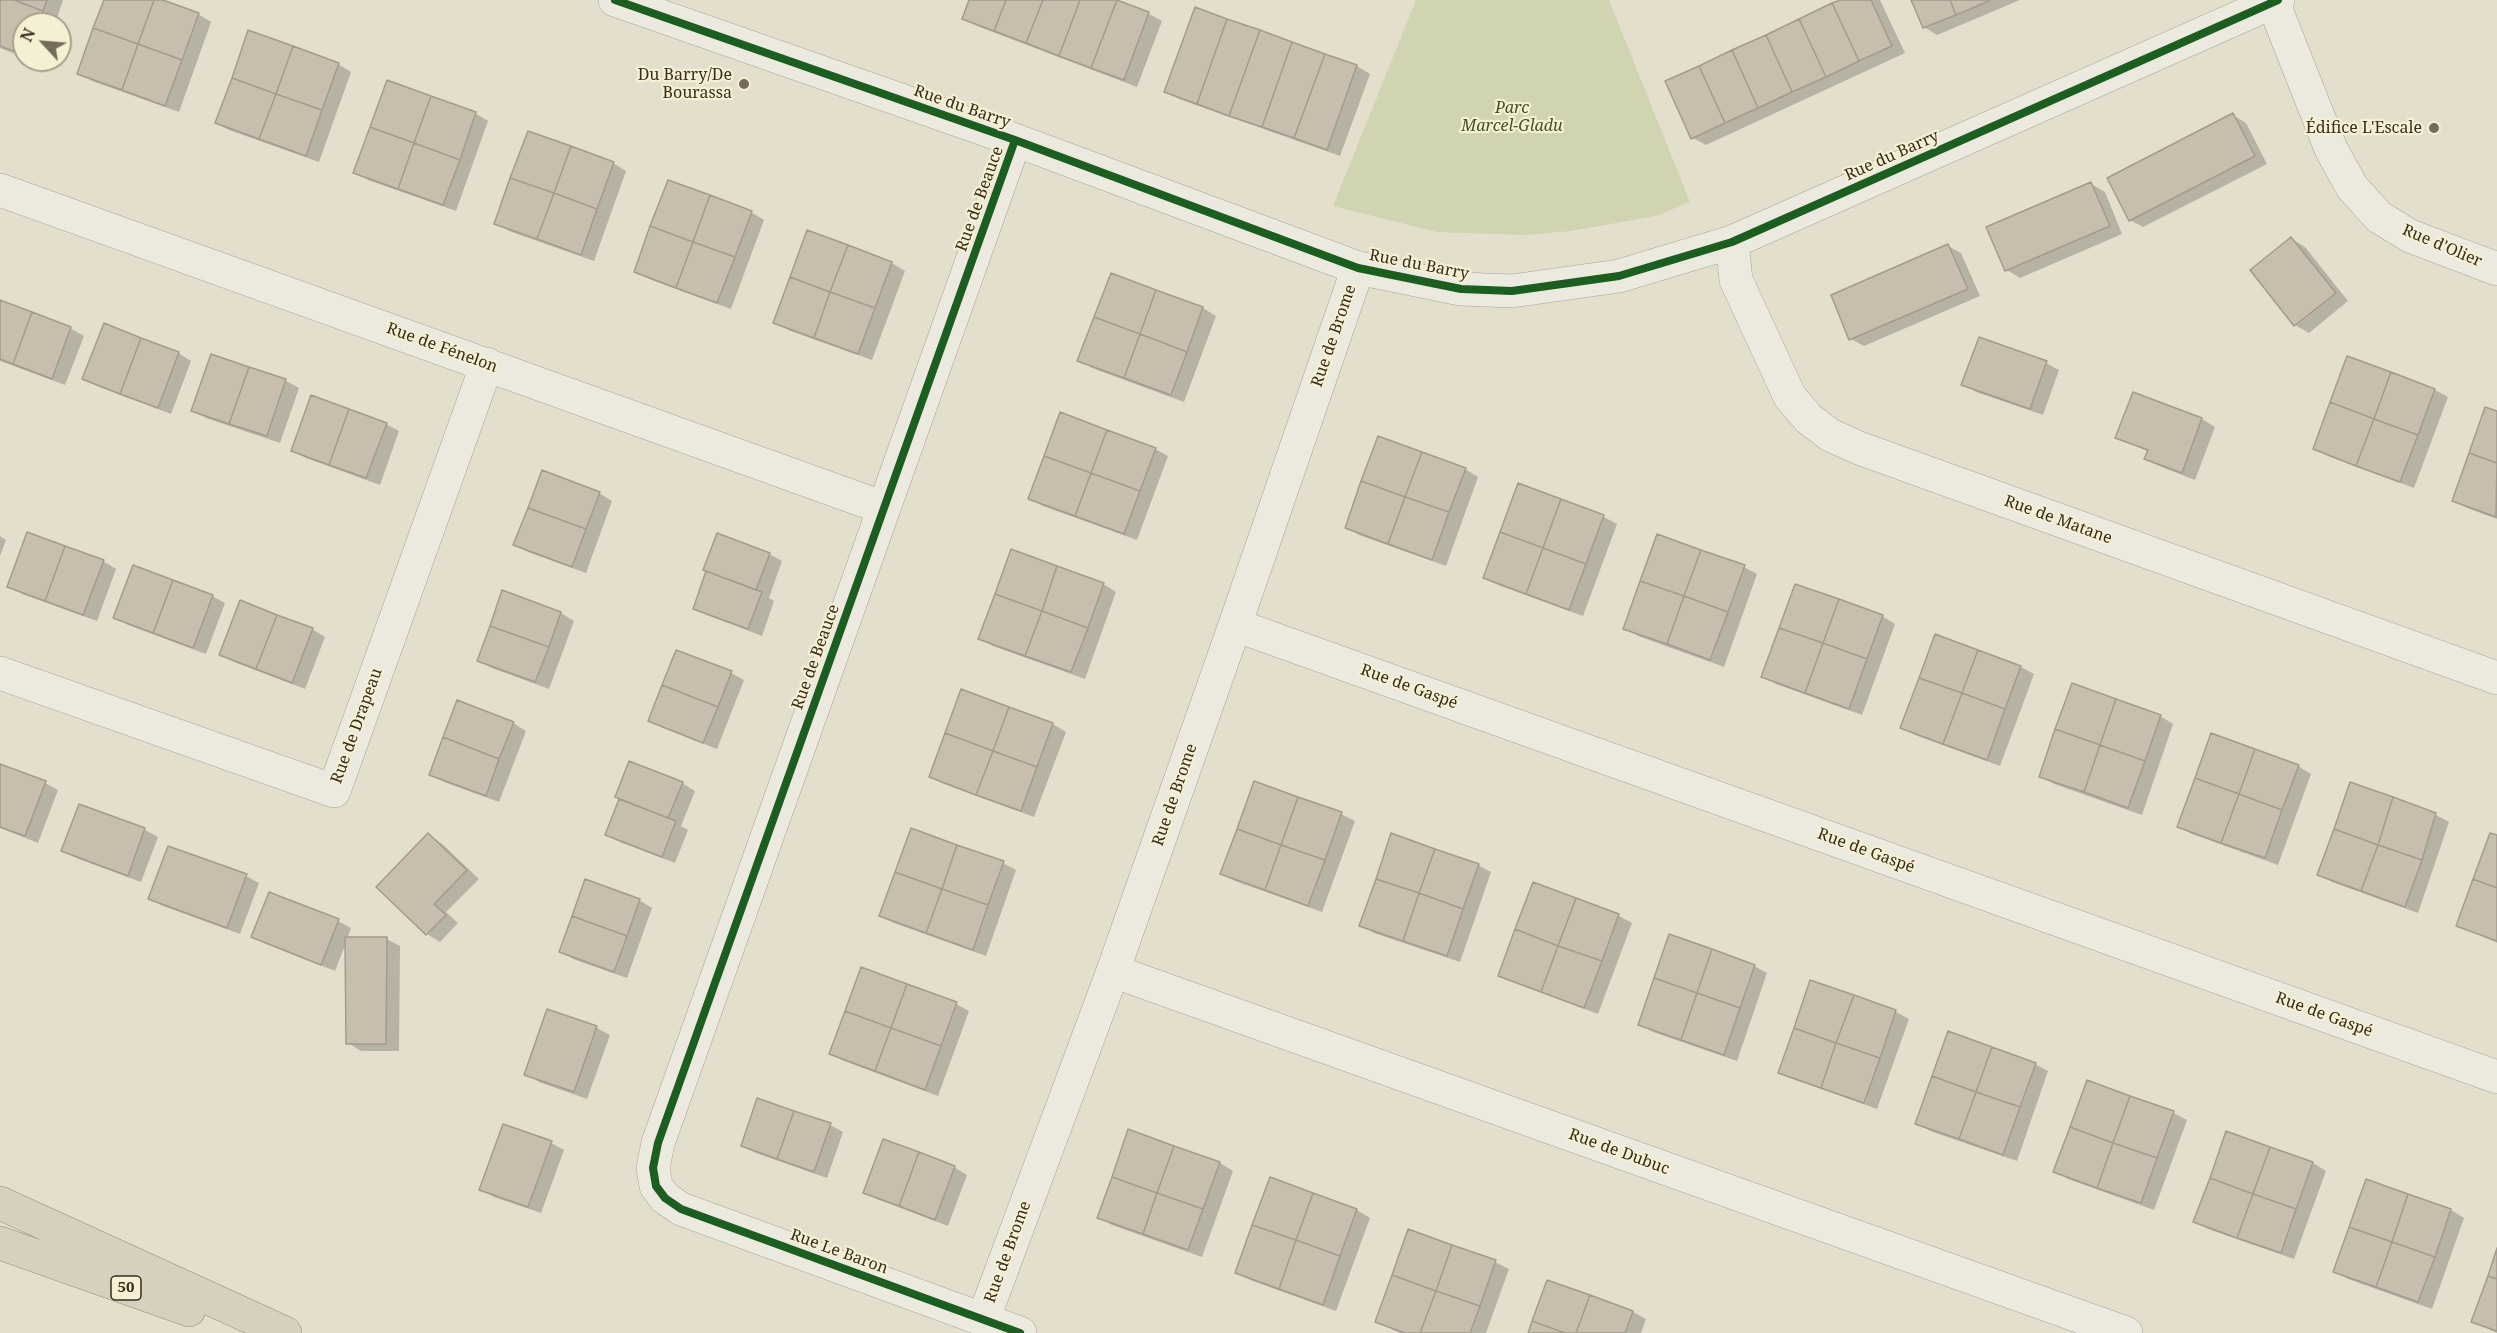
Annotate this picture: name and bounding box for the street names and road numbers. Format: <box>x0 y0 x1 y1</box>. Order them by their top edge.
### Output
street label: Rue du Barry <box>911 81 1013 133</box>
street label: Rue du Barry <box>1842 127 1942 185</box>
street label: Rue de Beauce <box>952 144 1008 254</box>
street label: Rue d'Olier <box>2399 221 2485 271</box>
street label: Rue du Barry <box>1368 246 1470 284</box>
street label: Rue de Brome <box>1308 282 1360 390</box>
street label: Rue de Fénelon <box>384 319 500 377</box>
street label: Rue de Matane <box>2001 492 2115 548</box>
street label: Rue de Beauce <box>788 602 844 712</box>
street label: Rue de Gaspé <box>1358 661 1460 713</box>
street label: Rue de Drapeau <box>327 666 387 786</box>
street label: Rue de Brome <box>1149 741 1201 849</box>
street label: Rue de Gaspé <box>1815 825 1917 877</box>
street label: Rue de Gaspé <box>2273 989 2375 1041</box>
street label: Rue de Dubuc <box>1566 1125 1672 1179</box>
street label: Rue de Brome <box>981 1199 1035 1305</box>
street label: Rue Le Baron <box>787 1225 891 1279</box>
road number: 50 <box>111 1276 141 1300</box>

